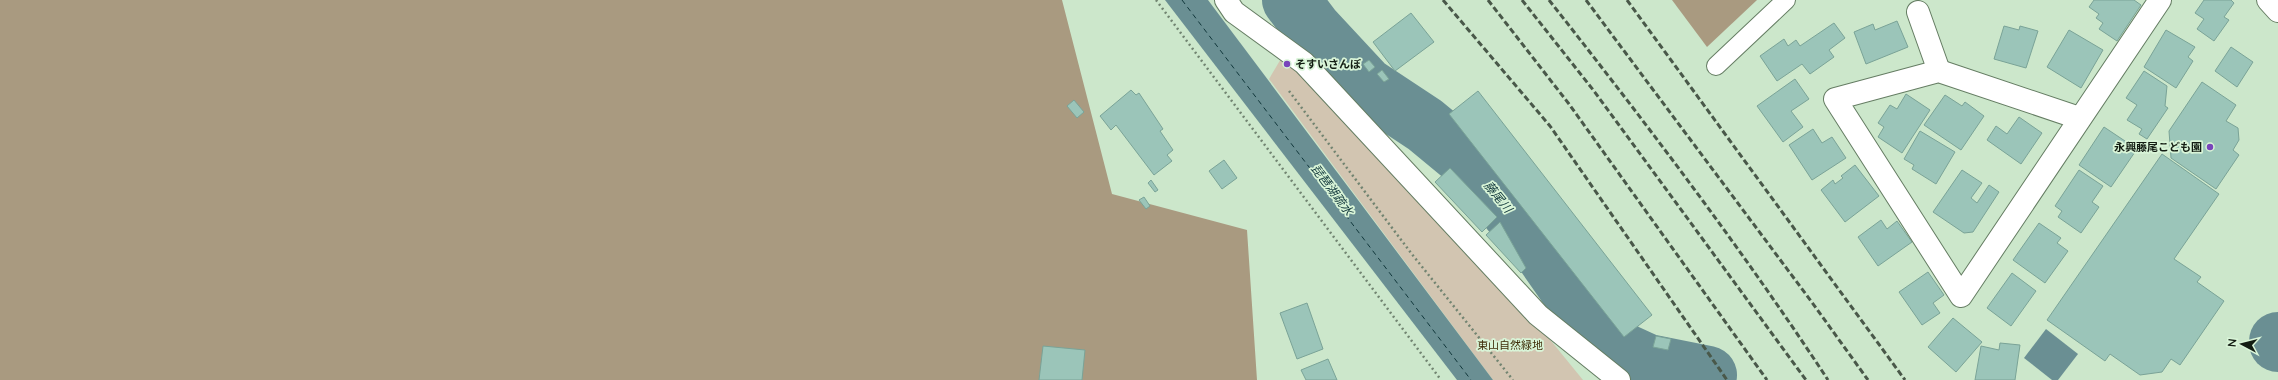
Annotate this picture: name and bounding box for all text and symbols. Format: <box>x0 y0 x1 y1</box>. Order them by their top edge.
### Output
place label: そすいさんぽ <box>1295 57 1361 70</box>
marker: そすいさんぽ <box>1282 59 1292 69</box>
place label: 永興藤尾こども園 <box>2114 140 2202 153</box>
marker: 永興藤尾こども園 <box>2205 142 2215 152</box>
water label: 琵琶湖疏水 <box>1308 161 1358 220</box>
water label: 藤尾川 <box>1481 178 1517 217</box>
north arrow <box>2222 324 2262 364</box>
park label: 東山自然緑地 <box>1477 338 1543 351</box>
text: N <box>2225 338 2239 348</box>

